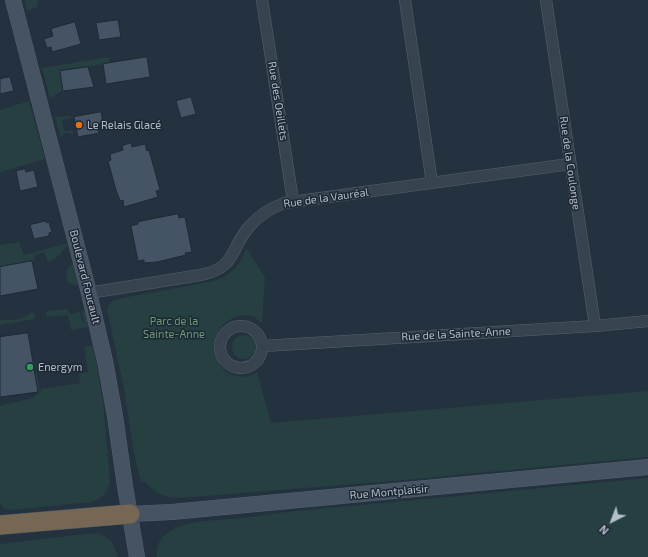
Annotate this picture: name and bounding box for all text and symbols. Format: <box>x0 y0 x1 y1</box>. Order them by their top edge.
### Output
street label: Rue des Oeillets <box>265 61 291 141</box>
street label: Rue de la Coulonge <box>557 115 583 211</box>
place label: Le Relais Glacé <box>87 118 161 132</box>
marker: Le Relais Glacé <box>74 120 84 130</box>
street label: Rue de la Vauréal <box>282 185 370 211</box>
street label: Boulevard Foucault <box>67 228 103 326</box>
park label: Parc de la Sainte-Anne <box>143 314 205 340</box>
street label: Rue de la Sainte-Anne <box>401 325 511 343</box>
place label: Energym <box>38 360 82 374</box>
marker: Energym <box>25 362 35 372</box>
street label: Rue Montplaisir <box>349 482 429 502</box>
north arrow <box>592 501 632 541</box>
text: N <box>596 523 611 538</box>

